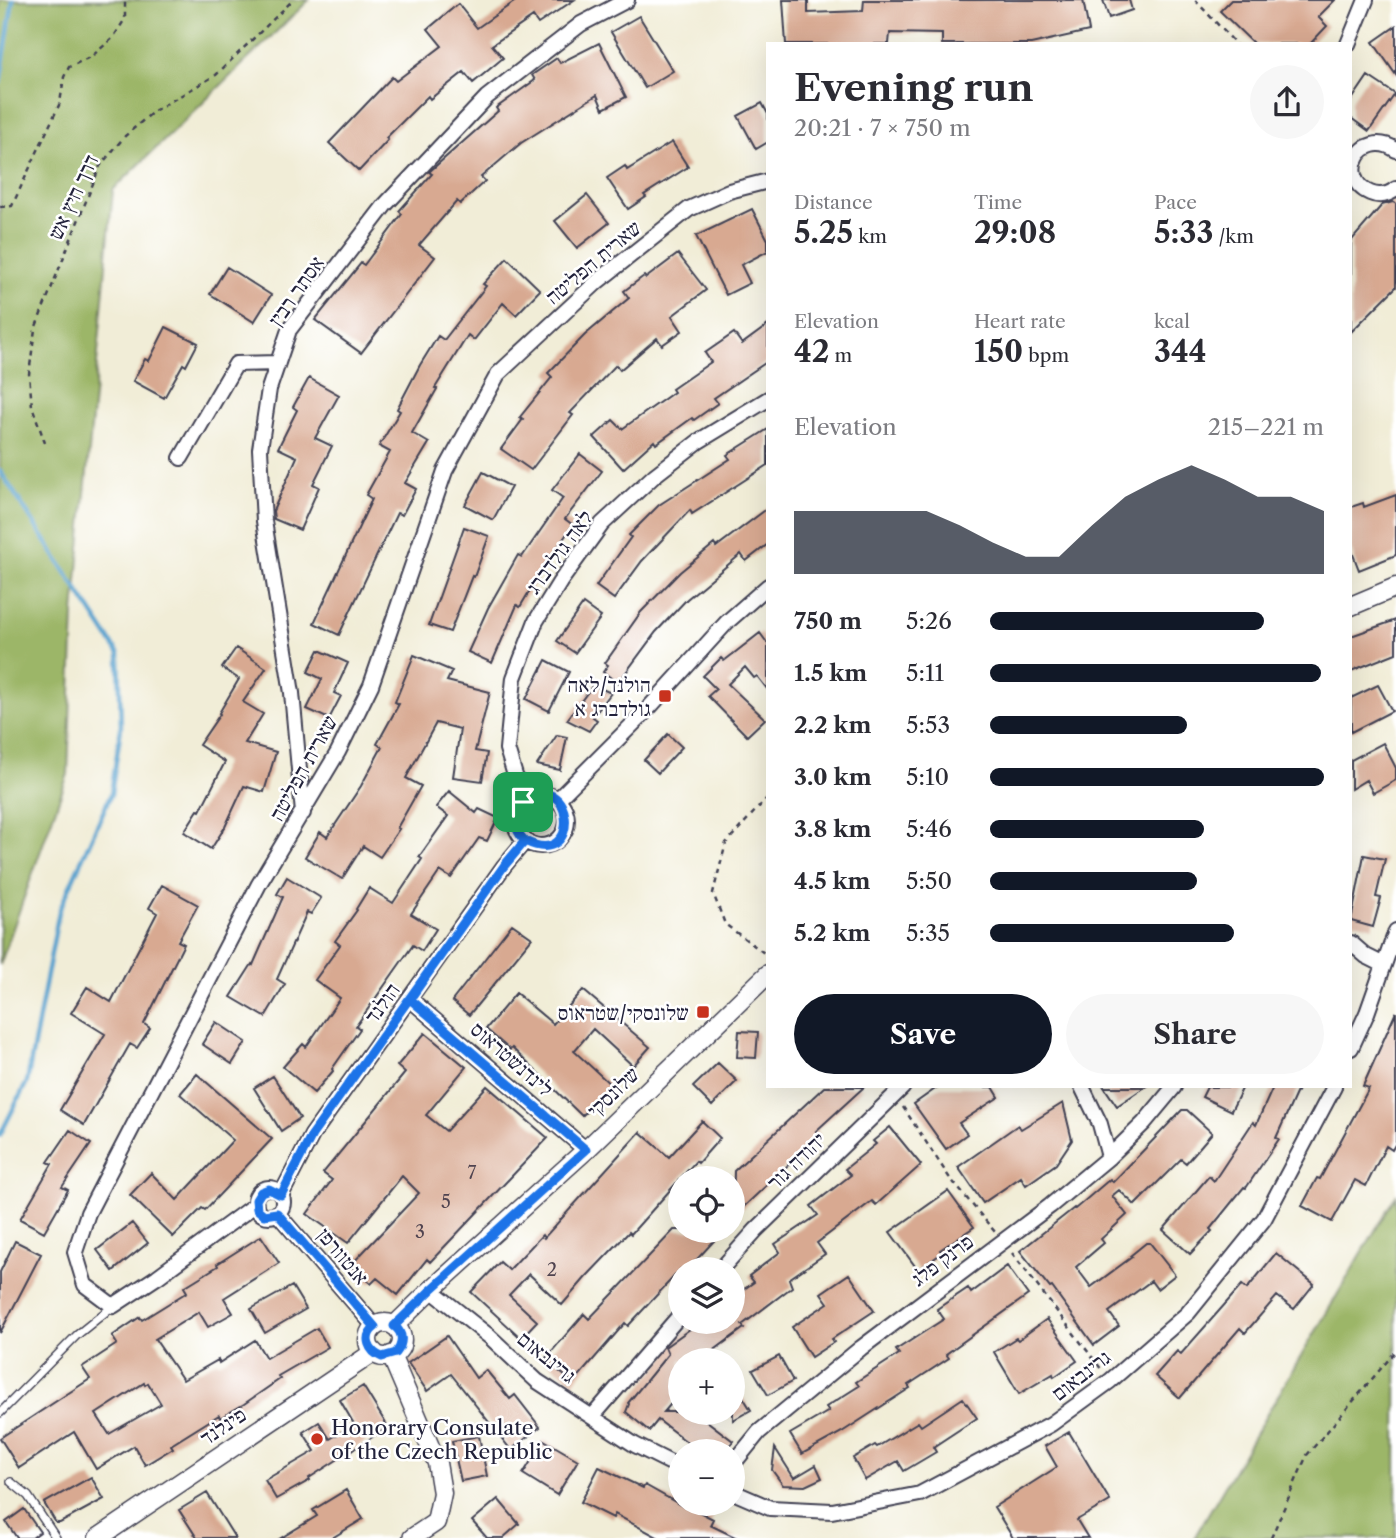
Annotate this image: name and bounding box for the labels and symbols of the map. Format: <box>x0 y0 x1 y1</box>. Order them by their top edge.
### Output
street label: דרך חיץ אש <box>42 151 104 243</box>
street label: שארית הפליטה <box>540 215 646 309</box>
street label: אסתר רבין <box>263 251 329 331</box>
street label: לאה גולדברג <box>520 505 598 599</box>
place label: הולנד/לאה גולדברג א <box>567 672 651 721</box>
marker: הולנד/לאה גולדברג א <box>657 688 673 704</box>
street label: שארית הפליטה <box>264 711 342 825</box>
pin <box>493 772 553 832</box>
street label: הולנד <box>359 978 405 1028</box>
place label: שלונסקי/שטראוס <box>558 1000 689 1025</box>
marker: שלונסקי/שטראוס <box>695 1004 711 1020</box>
street label: לינדנשטראוס <box>466 1016 558 1102</box>
street label: שלונסקי <box>582 1061 644 1123</box>
street label: יהודה גור <box>761 1127 831 1195</box>
house number: 7 <box>468 1162 477 1184</box>
house number: 5 <box>441 1191 451 1213</box>
house number: 3 <box>415 1221 425 1243</box>
street label: אנטוורפן <box>312 1223 374 1289</box>
street label: פרנק פלג <box>906 1229 978 1291</box>
house number: 2 <box>547 1259 557 1281</box>
street label: גרינבאום <box>513 1326 581 1388</box>
street label: גרינבאום <box>1047 1344 1115 1406</box>
street label: פינלנד <box>195 1402 251 1450</box>
place label: Honorary Consulate of the Czech Republic <box>331 1415 553 1464</box>
marker: Honorary Consulate of the Czech Republic <box>309 1431 325 1447</box>

